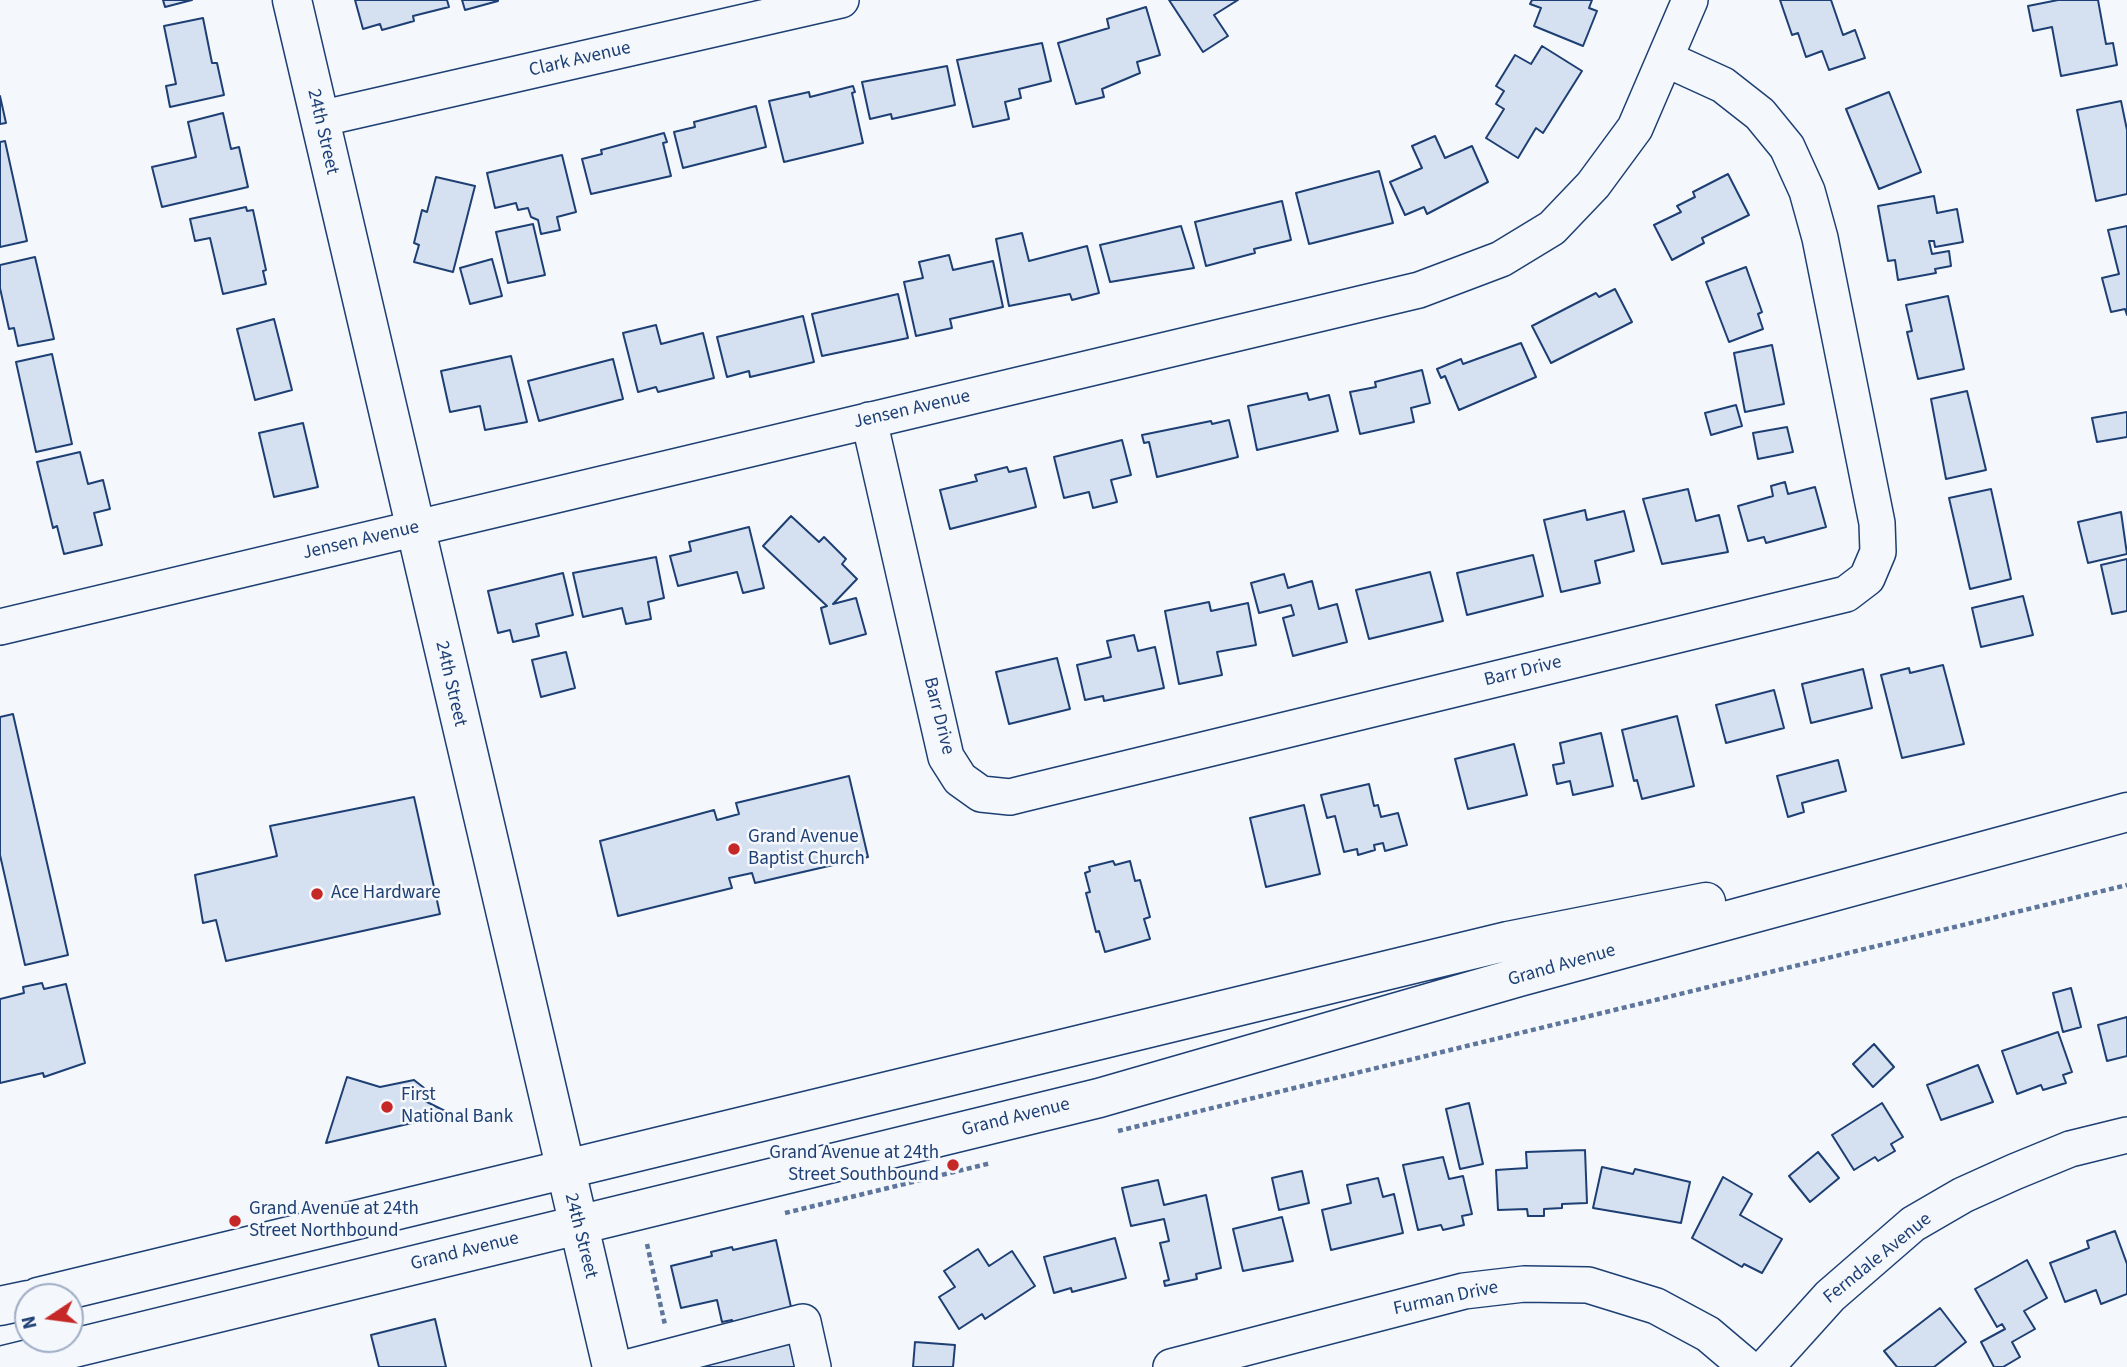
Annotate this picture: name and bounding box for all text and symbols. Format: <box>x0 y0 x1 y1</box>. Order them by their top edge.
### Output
street label: Clark Avenue <box>527 37 633 83</box>
street label: 24th Street <box>301 87 343 177</box>
street label: Jensen Avenue <box>851 386 973 434</box>
street label: Jensen Avenue <box>300 517 422 565</box>
street label: 24th Street <box>429 639 471 729</box>
street label: Barr Drive <box>1482 651 1564 693</box>
street label: Barr Drive <box>917 675 959 757</box>
place label: Grand Avenue Baptist Church <box>748 827 865 871</box>
marker: Grand Avenue Baptist Church <box>726 841 742 857</box>
place label: Ace Hardware <box>331 883 441 905</box>
marker: Ace Hardware <box>309 886 325 902</box>
street label: Grand Avenue <box>1506 940 1618 992</box>
place label: First National Bank <box>401 1085 513 1129</box>
street label: Grand Avenue <box>960 1094 1072 1142</box>
marker: First National Bank <box>379 1099 395 1115</box>
place label: Grand Avenue at 24th Street Southbound <box>769 1143 939 1187</box>
marker: Grand Avenue at 24th Street Southbound <box>945 1157 961 1173</box>
street label: 24th Street <box>558 1191 602 1281</box>
place label: Grand Avenue at 24th Street Northbound <box>249 1199 419 1243</box>
street label: Ferndale Avenue <box>1819 1209 1937 1309</box>
marker: Grand Avenue at 24th Street Northbound <box>227 1213 243 1229</box>
street label: Grand Avenue <box>409 1228 521 1276</box>
street label: Furman Drive <box>1391 1277 1501 1321</box>
north arrow <box>14 1283 84 1353</box>
text: N <box>15 1313 45 1332</box>

